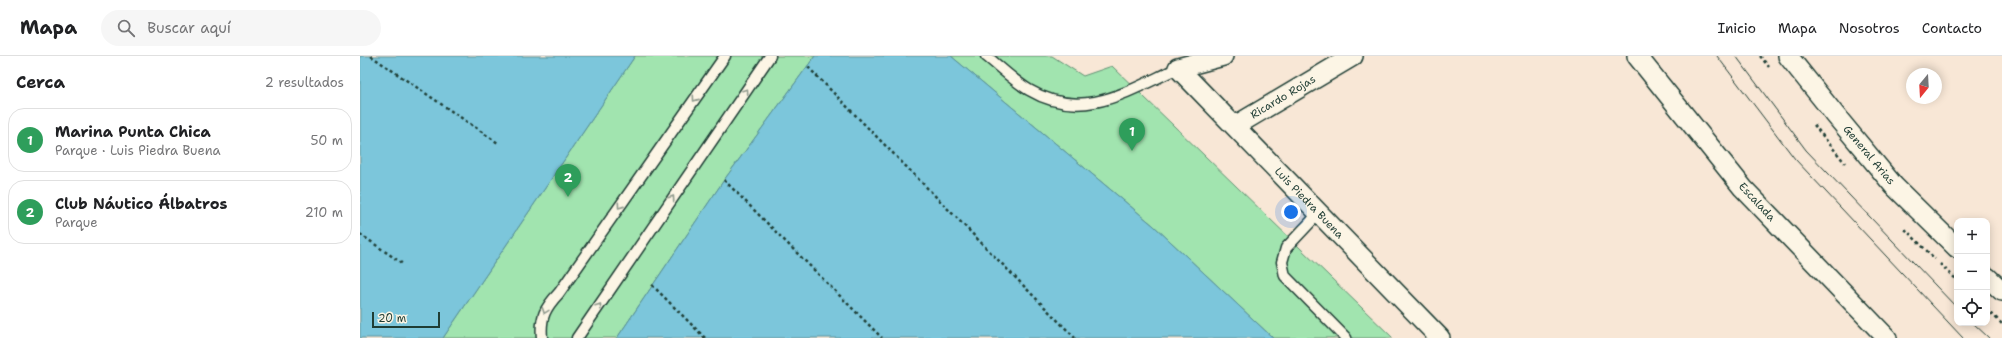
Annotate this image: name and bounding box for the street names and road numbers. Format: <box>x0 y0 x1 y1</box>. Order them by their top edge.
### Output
street label: Ricardo Rojas <box>1248 72 1318 122</box>
street label: General Arias <box>1840 122 1898 188</box>
street label: Luis Piedra Buena <box>1271 164 1347 242</box>
street label: Escalada <box>1735 179 1779 225</box>

